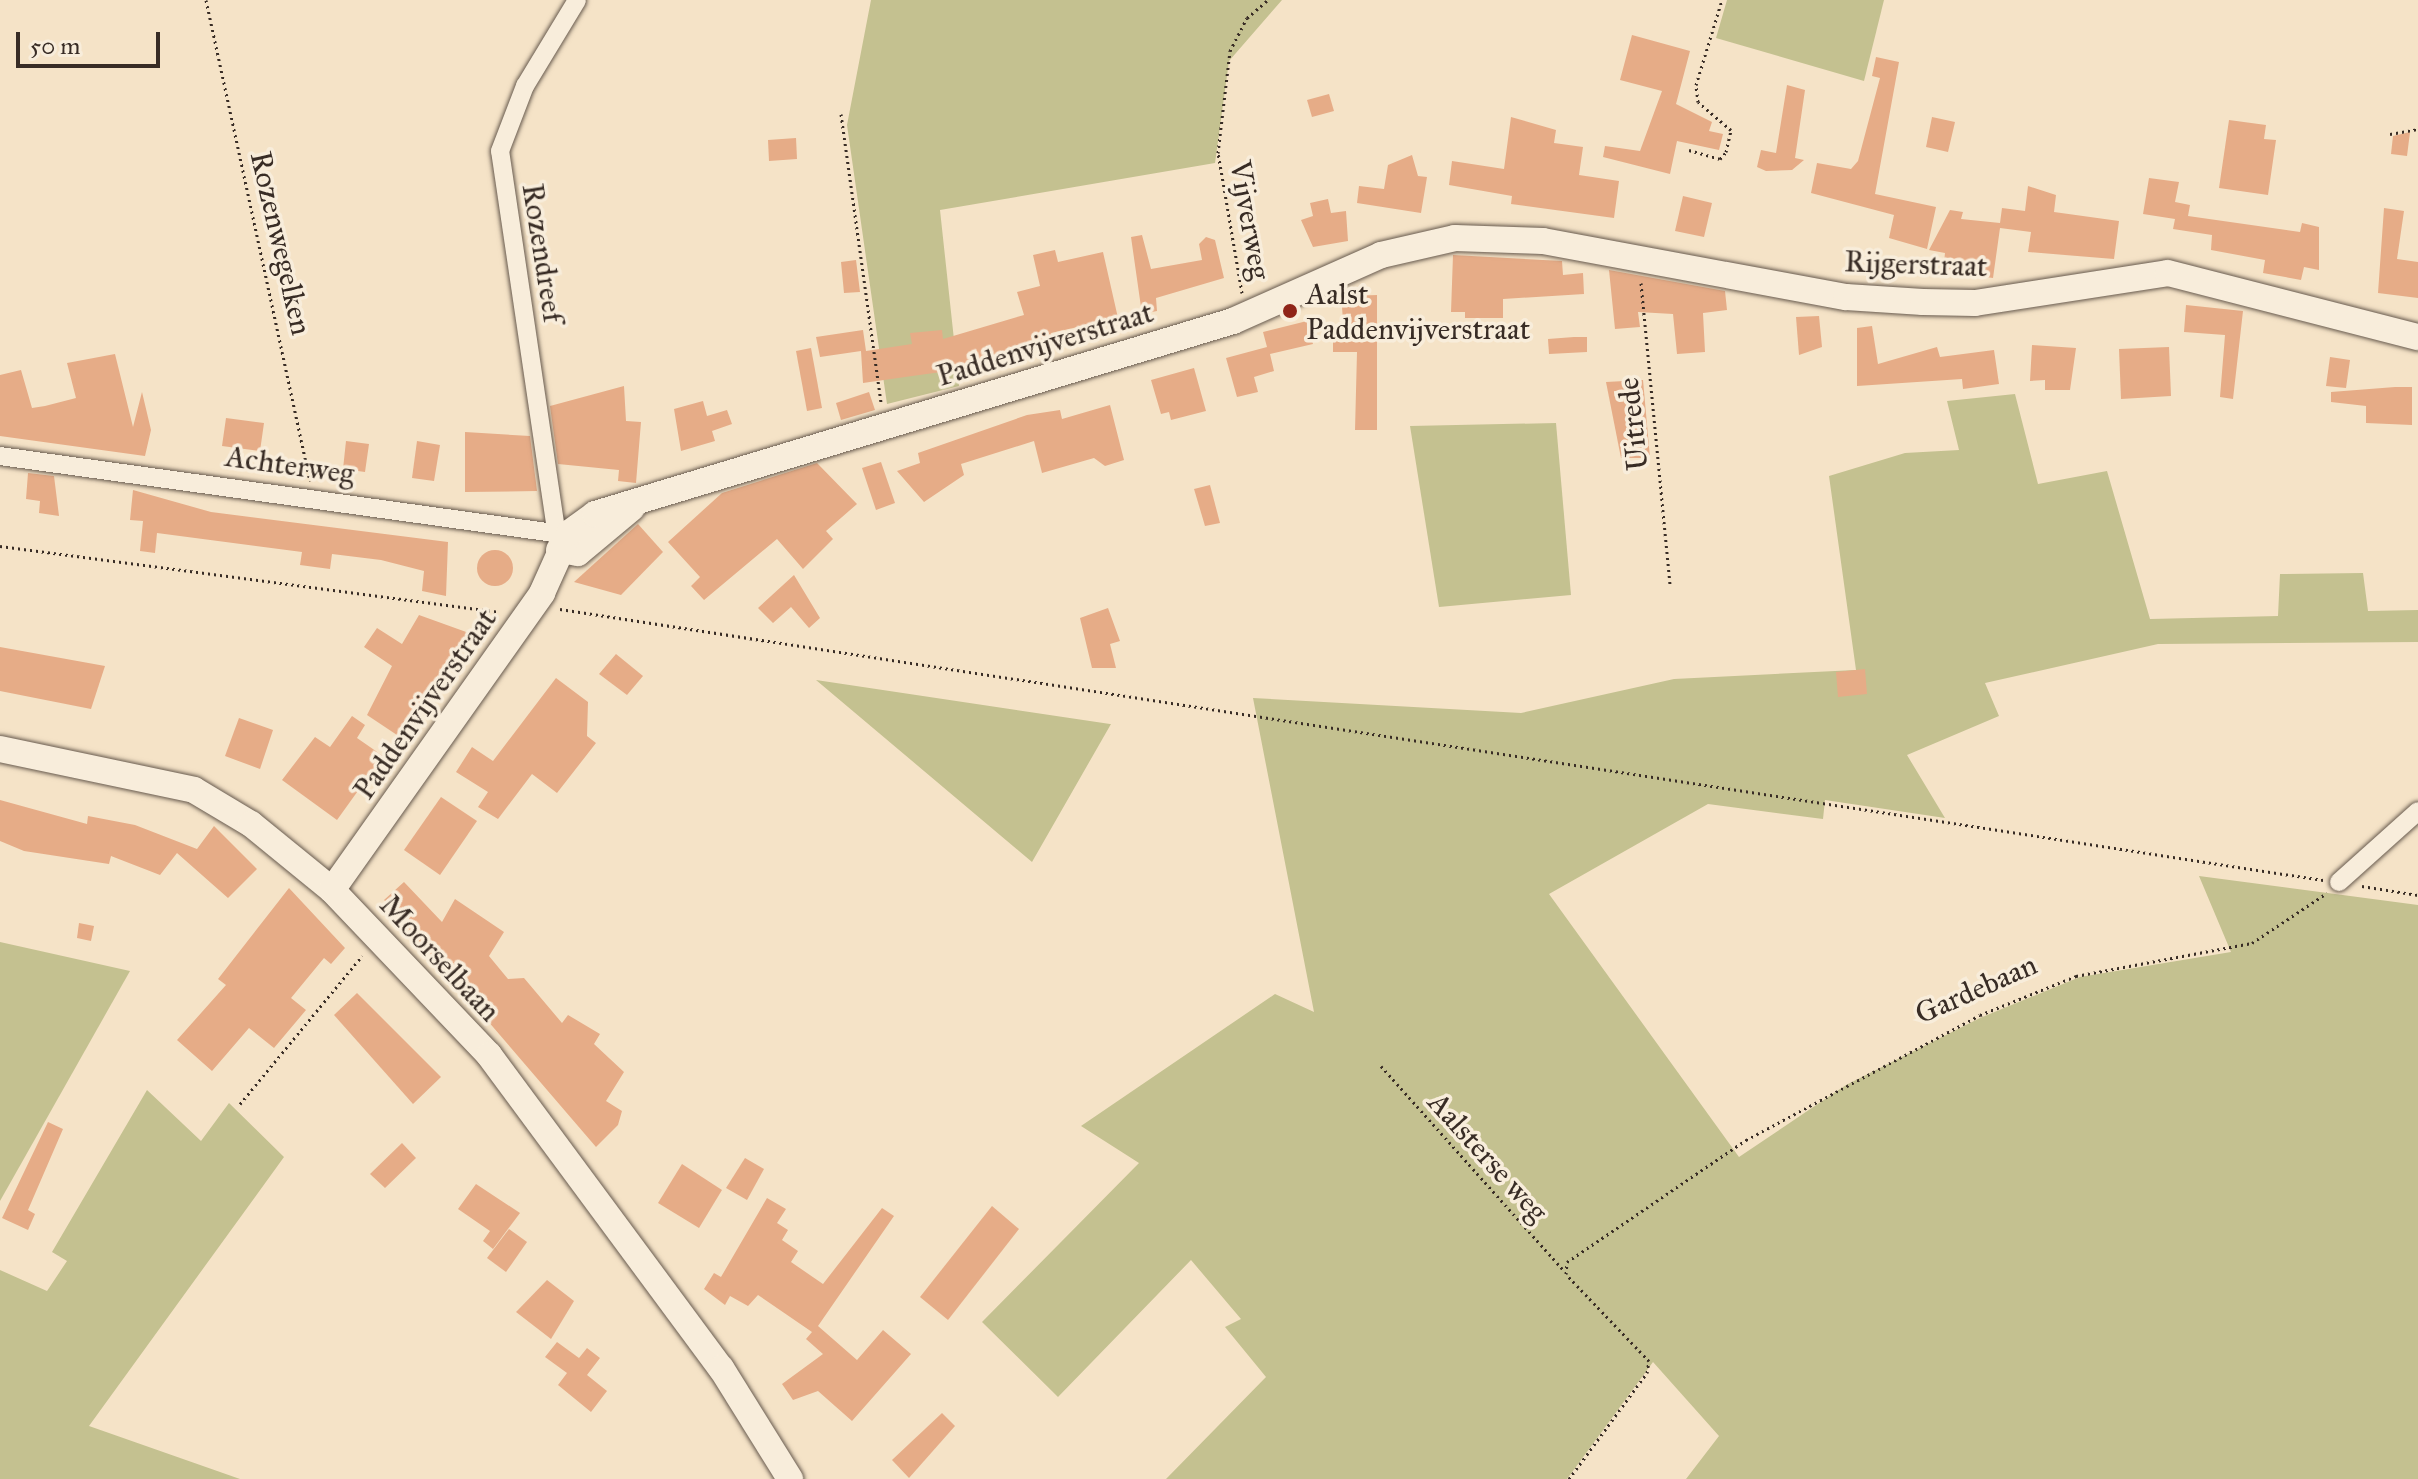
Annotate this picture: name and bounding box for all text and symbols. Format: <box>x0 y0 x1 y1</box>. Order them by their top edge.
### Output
scale bar <box>20 16 164 66</box>
text: 50 m <box>30 31 80 61</box>
street label: Rozenwegelken <box>242 148 320 338</box>
street label: Vijverweg <box>1222 158 1278 282</box>
street label: Rozendreef <box>514 181 572 325</box>
street label: Rijgerstraat <box>1844 244 1988 284</box>
place label: Aalst Paddenvijverstraat <box>1306 276 1530 346</box>
street label: Paddenvijverstraat <box>932 294 1158 394</box>
marker: Aalst Paddenvijverstraat <box>1281 302 1299 320</box>
street label: Uitrede <box>1610 376 1656 472</box>
street label: Achterweg <box>223 438 357 492</box>
street label: Paddenvijverstraat <box>346 602 504 806</box>
street label: Moorselbaan <box>372 887 508 1029</box>
street label: Gardebaan <box>1910 946 2042 1032</box>
street label: Aalsterse weg <box>1420 1085 1556 1229</box>

